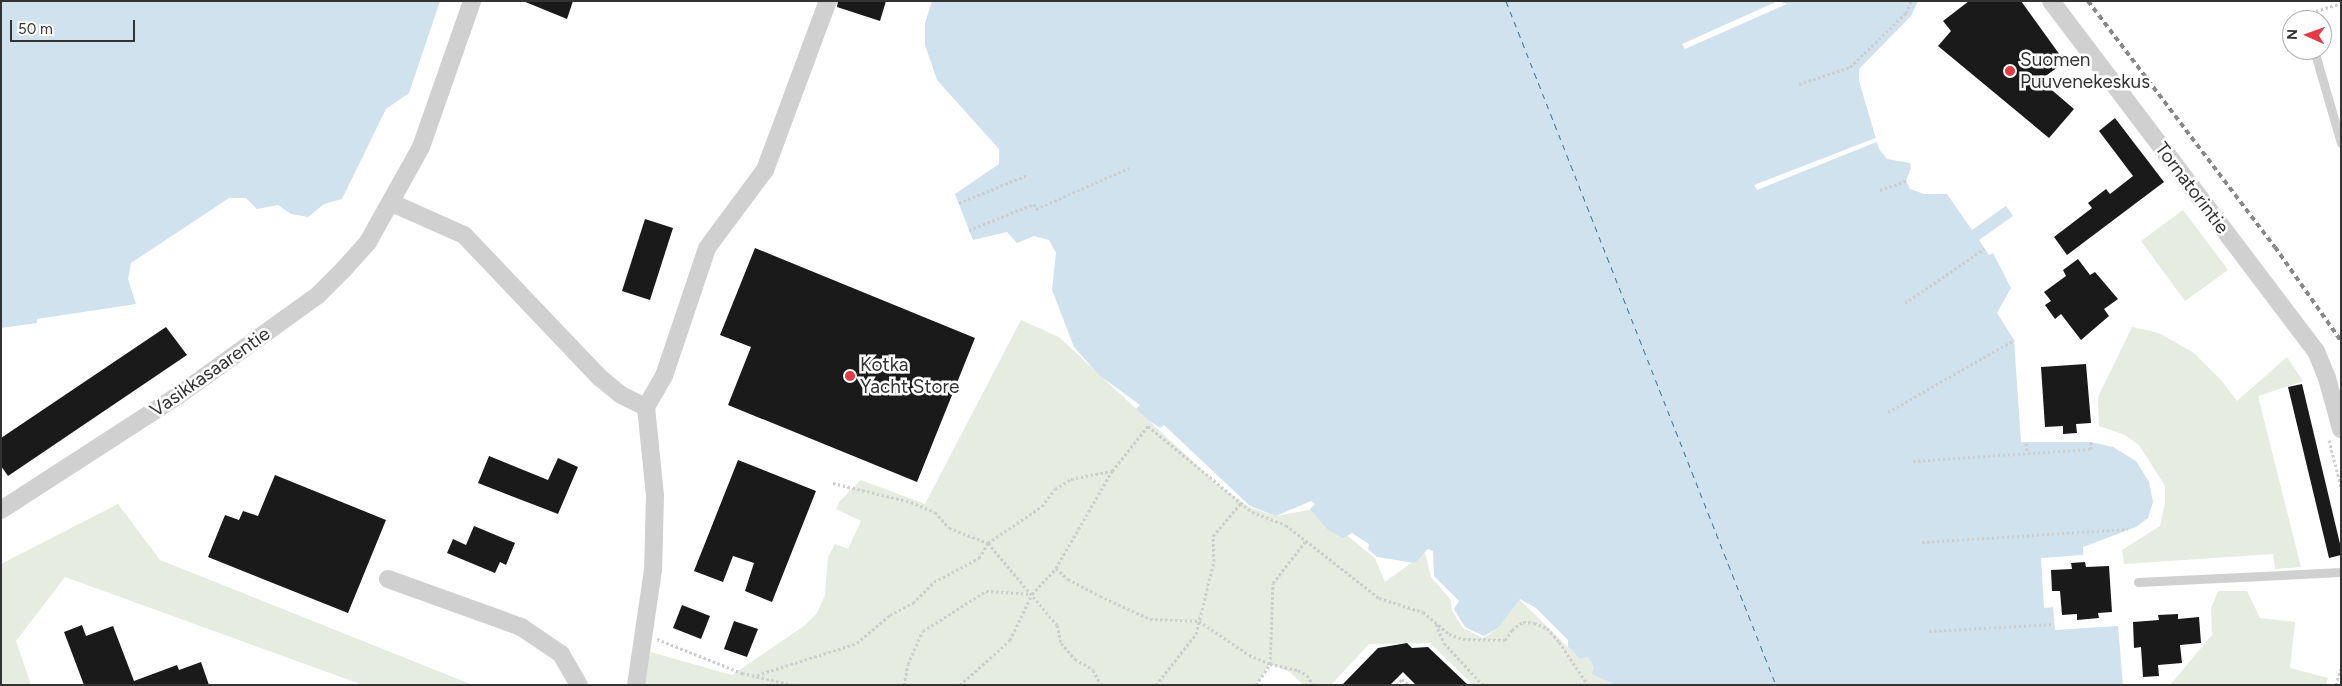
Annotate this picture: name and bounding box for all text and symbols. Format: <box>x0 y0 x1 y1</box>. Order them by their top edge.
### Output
scale bar <box>12 10 138 42</box>
north arrow <box>2282 10 2332 60</box>
text: 50 m <box>18 20 53 38</box>
text: N <box>2284 29 2301 40</box>
place label: Suomen Puuvenekeskus <box>2020 49 2150 93</box>
marker: Suomen Puuvenekeskus <box>2004 65 2016 77</box>
street label: Tornatorintie <box>2150 138 2234 238</box>
street label: Vasikkasaarentie <box>146 322 274 422</box>
place label: Kotka Yacht Store <box>860 354 959 398</box>
marker: Kotka Yacht Store <box>844 370 856 382</box>

